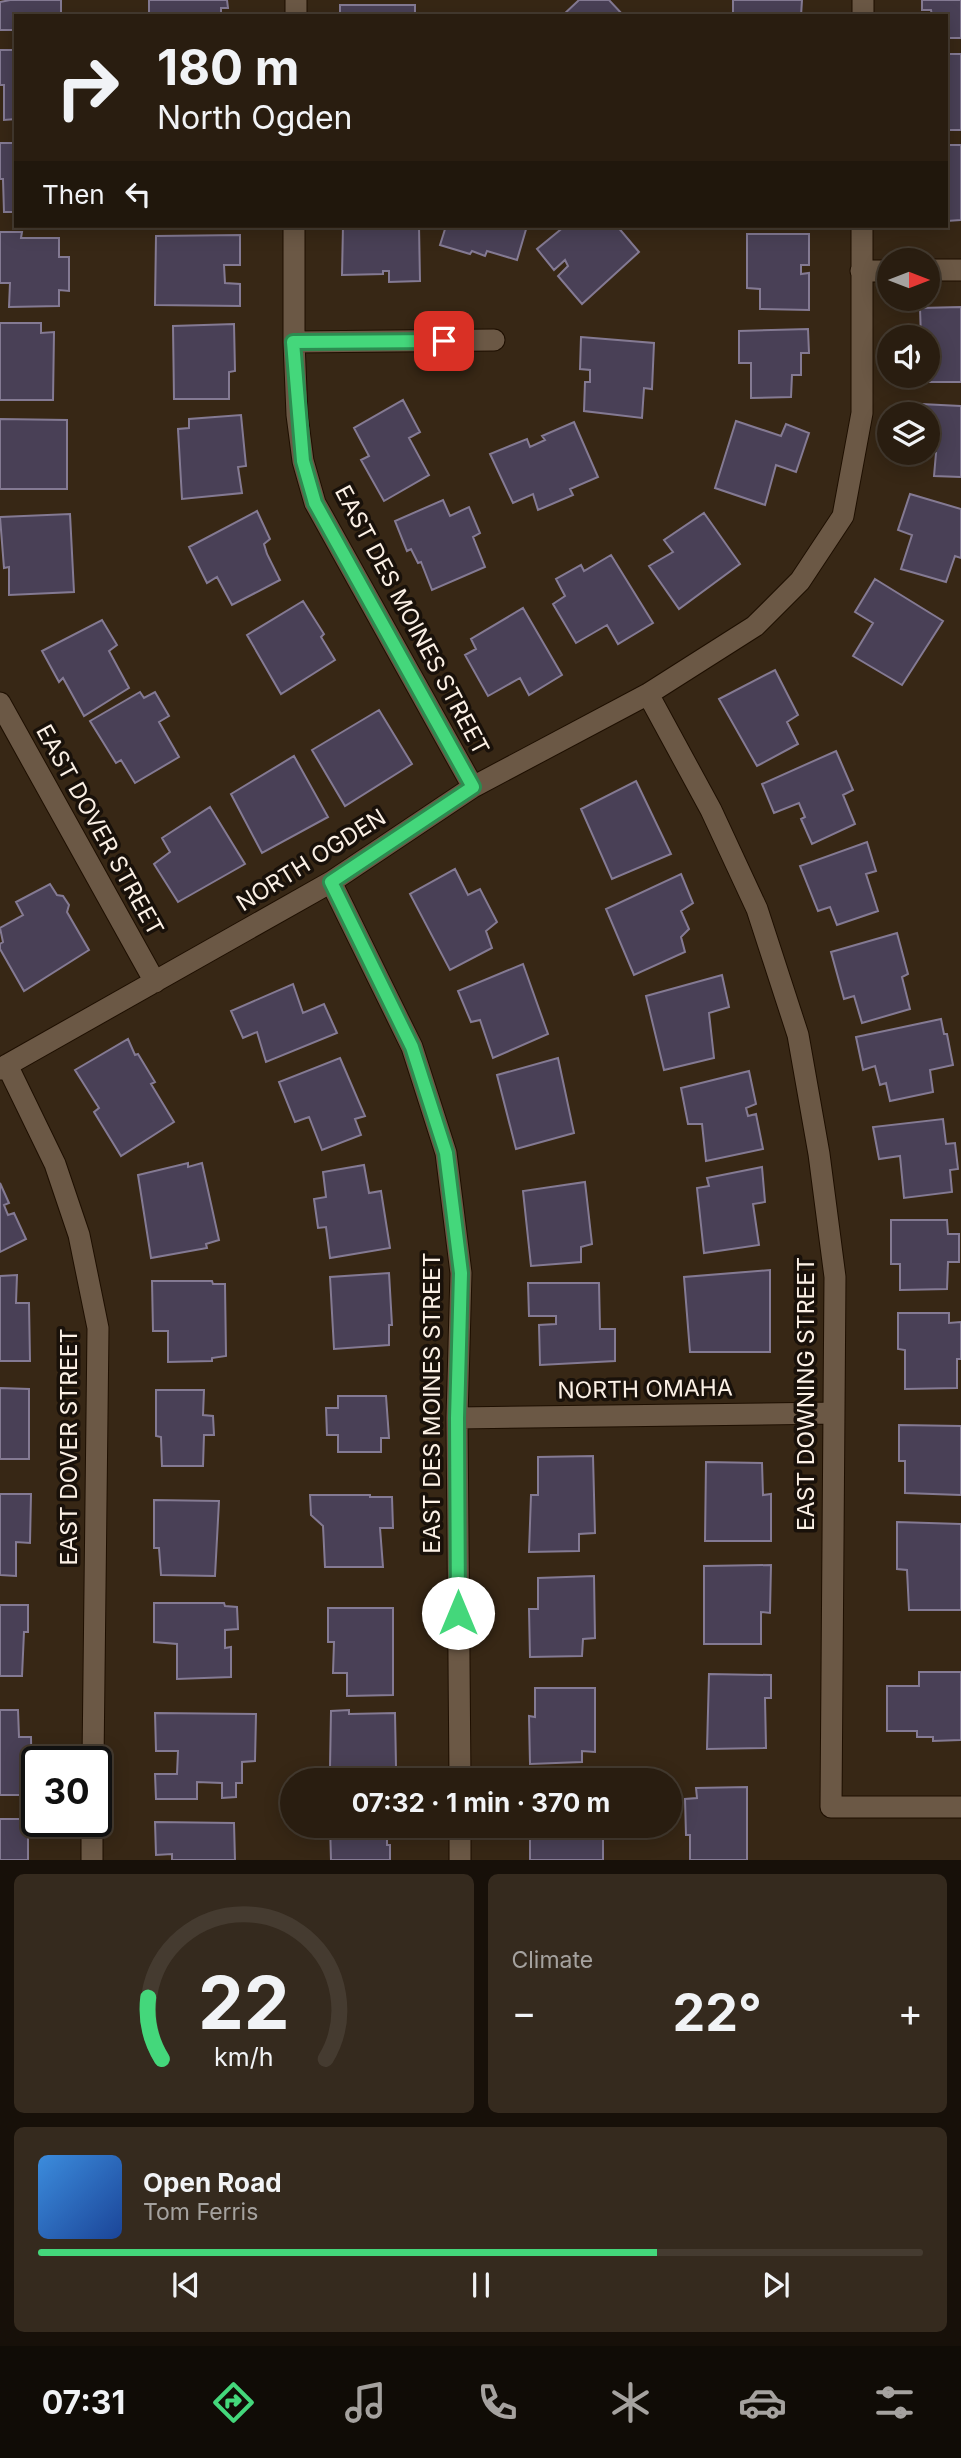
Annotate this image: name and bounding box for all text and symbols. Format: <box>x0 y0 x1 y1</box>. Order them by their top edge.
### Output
text: 180 m <box>157 38 299 97</box>
icon: right <box>42 42 133 133</box>
text: North Ogden <box>157 98 352 137</box>
icon: left <box>119 175 157 213</box>
text: Then <box>42 179 105 210</box>
north arrow <box>877 248 940 312</box>
map controls <box>877 248 940 465</box>
pin <box>414 311 474 371</box>
icon: arrive <box>425 322 463 360</box>
button: sound <box>877 325 940 388</box>
button: layers <box>877 402 940 465</box>
street label: EAST DES MOINES STREET <box>329 480 495 760</box>
street label: EAST DOVER STREET <box>30 720 170 940</box>
street label: NORTH OGDEN <box>231 803 391 917</box>
street label: EAST DES MOINES STREET <box>418 1252 446 1554</box>
street label: EAST DOWNING STREET <box>792 1257 820 1531</box>
street label: EAST DOVER STREET <box>55 1328 83 1566</box>
street label: NORTH OMAHA <box>557 1373 733 1405</box>
position arrow <box>421 1576 495 1650</box>
speed limit sign: 30 <box>21 1746 112 1837</box>
text: 07:32 · 1 min · 370 m <box>352 1787 610 1818</box>
text: Climate <box>512 1946 593 1974</box>
text: 22 <box>198 1959 290 2048</box>
text: 22° <box>673 1981 762 2044</box>
text: − <box>512 1989 537 2035</box>
text: + <box>898 1989 923 2035</box>
text: km/h <box>214 2042 273 2072</box>
text: Open Road <box>143 2167 282 2198</box>
text: Tom Ferris <box>143 2198 258 2226</box>
icon: previous <box>167 2266 205 2304</box>
icon: pause <box>462 2266 500 2304</box>
icon: next <box>757 2266 795 2304</box>
icon: directions <box>209 2378 258 2427</box>
icon: music <box>341 2378 390 2427</box>
icon: phone <box>473 2378 522 2427</box>
icon: climate <box>606 2378 655 2427</box>
icon: car <box>738 2378 787 2427</box>
icon: filters <box>870 2378 919 2427</box>
text: 07:31 <box>42 2383 125 2422</box>

